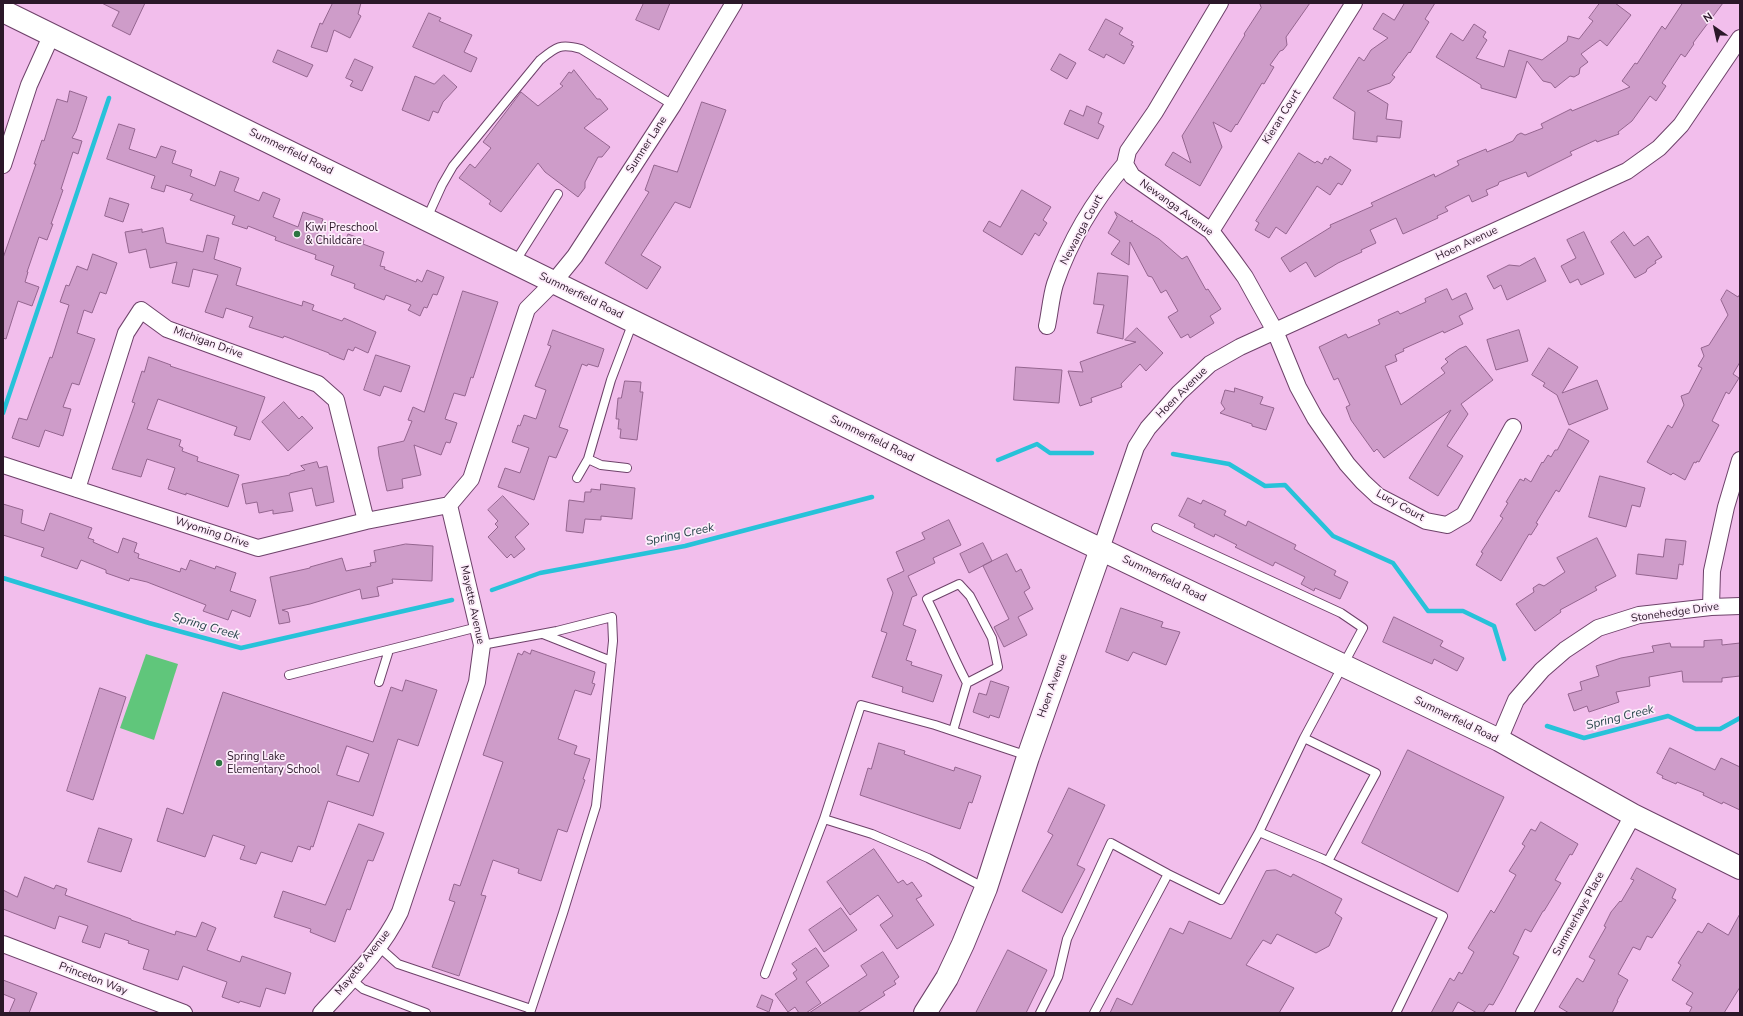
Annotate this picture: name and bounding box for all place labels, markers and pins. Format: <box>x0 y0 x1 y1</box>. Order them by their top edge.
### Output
place label: Kiwi Preschool & Childcare <box>305 221 378 247</box>
marker: Kiwi Preschool & Childcare <box>292 229 302 239</box>
place label: Spring Lake Elementary School <box>227 750 320 776</box>
marker: Spring Lake Elementary School <box>214 758 224 768</box>

